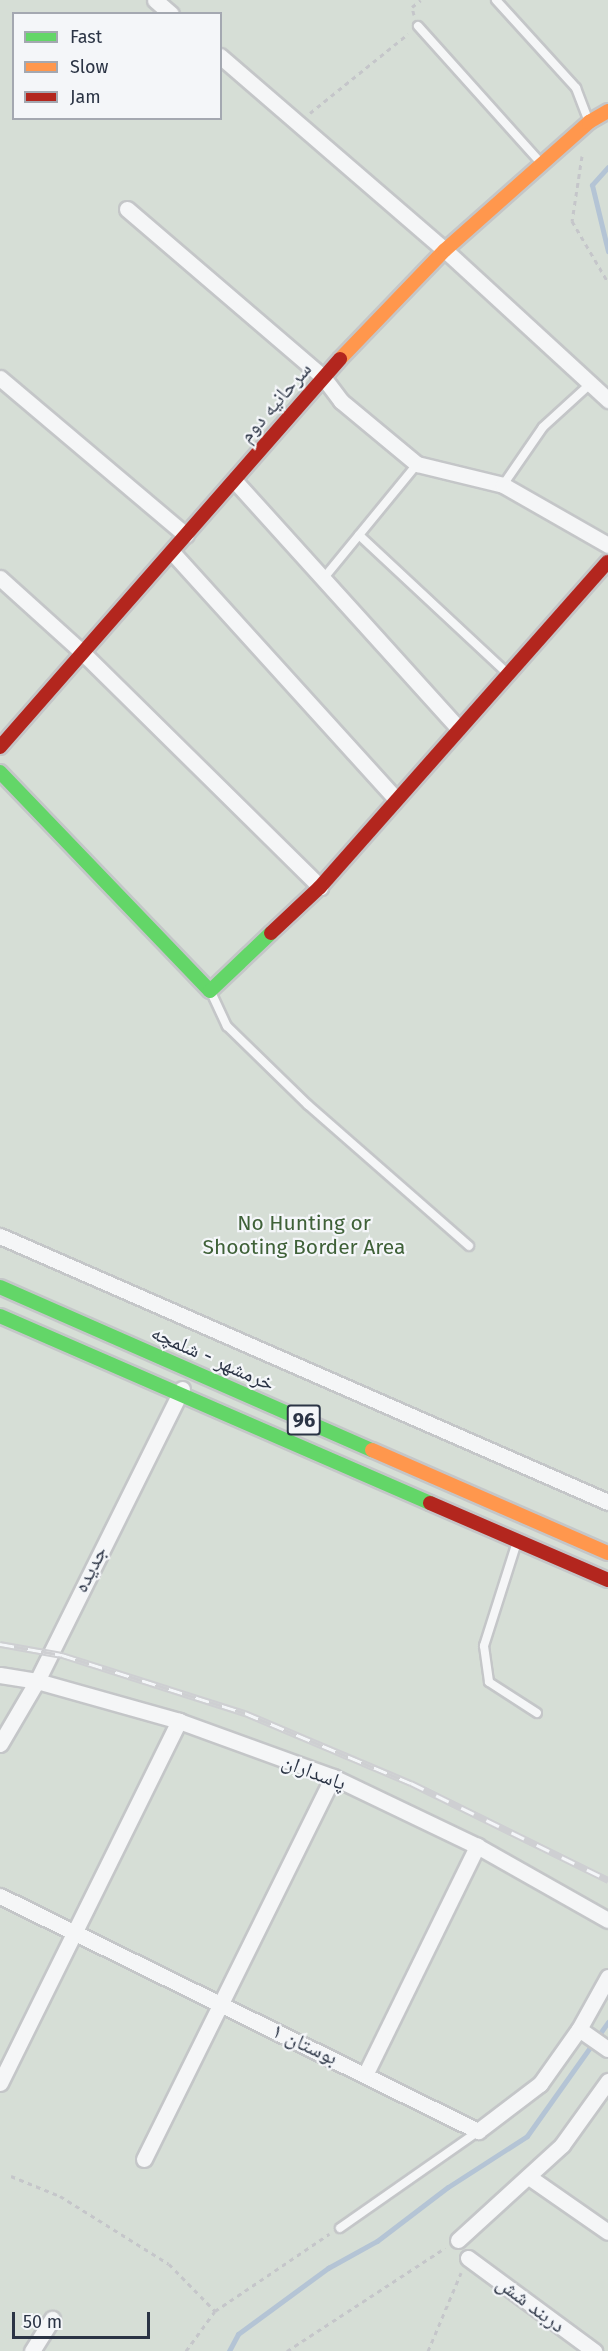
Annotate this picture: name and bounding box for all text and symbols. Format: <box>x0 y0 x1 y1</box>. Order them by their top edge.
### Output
legend <box>12 12 222 120</box>
text: Fast <box>70 26 102 48</box>
text: Slow <box>70 56 108 78</box>
text: Jam <box>70 86 101 108</box>
street label: سرحانیه دوم <box>233 357 317 447</box>
park label: No Hunting or Shooting Border Area <box>203 1210 405 1260</box>
street label: خرمشهر - شلمچه <box>147 1320 279 1396</box>
road number: 96 <box>286 1403 322 1437</box>
street label: جدیده <box>68 1541 112 1597</box>
street label: پاسداران <box>278 1748 350 1796</box>
street label: بوستان ۱ <box>268 2018 342 2070</box>
street label: دربند شش <box>492 2270 570 2338</box>
scale bar <box>15 2300 153 2338</box>
text: 50 m <box>23 2311 62 2333</box>

